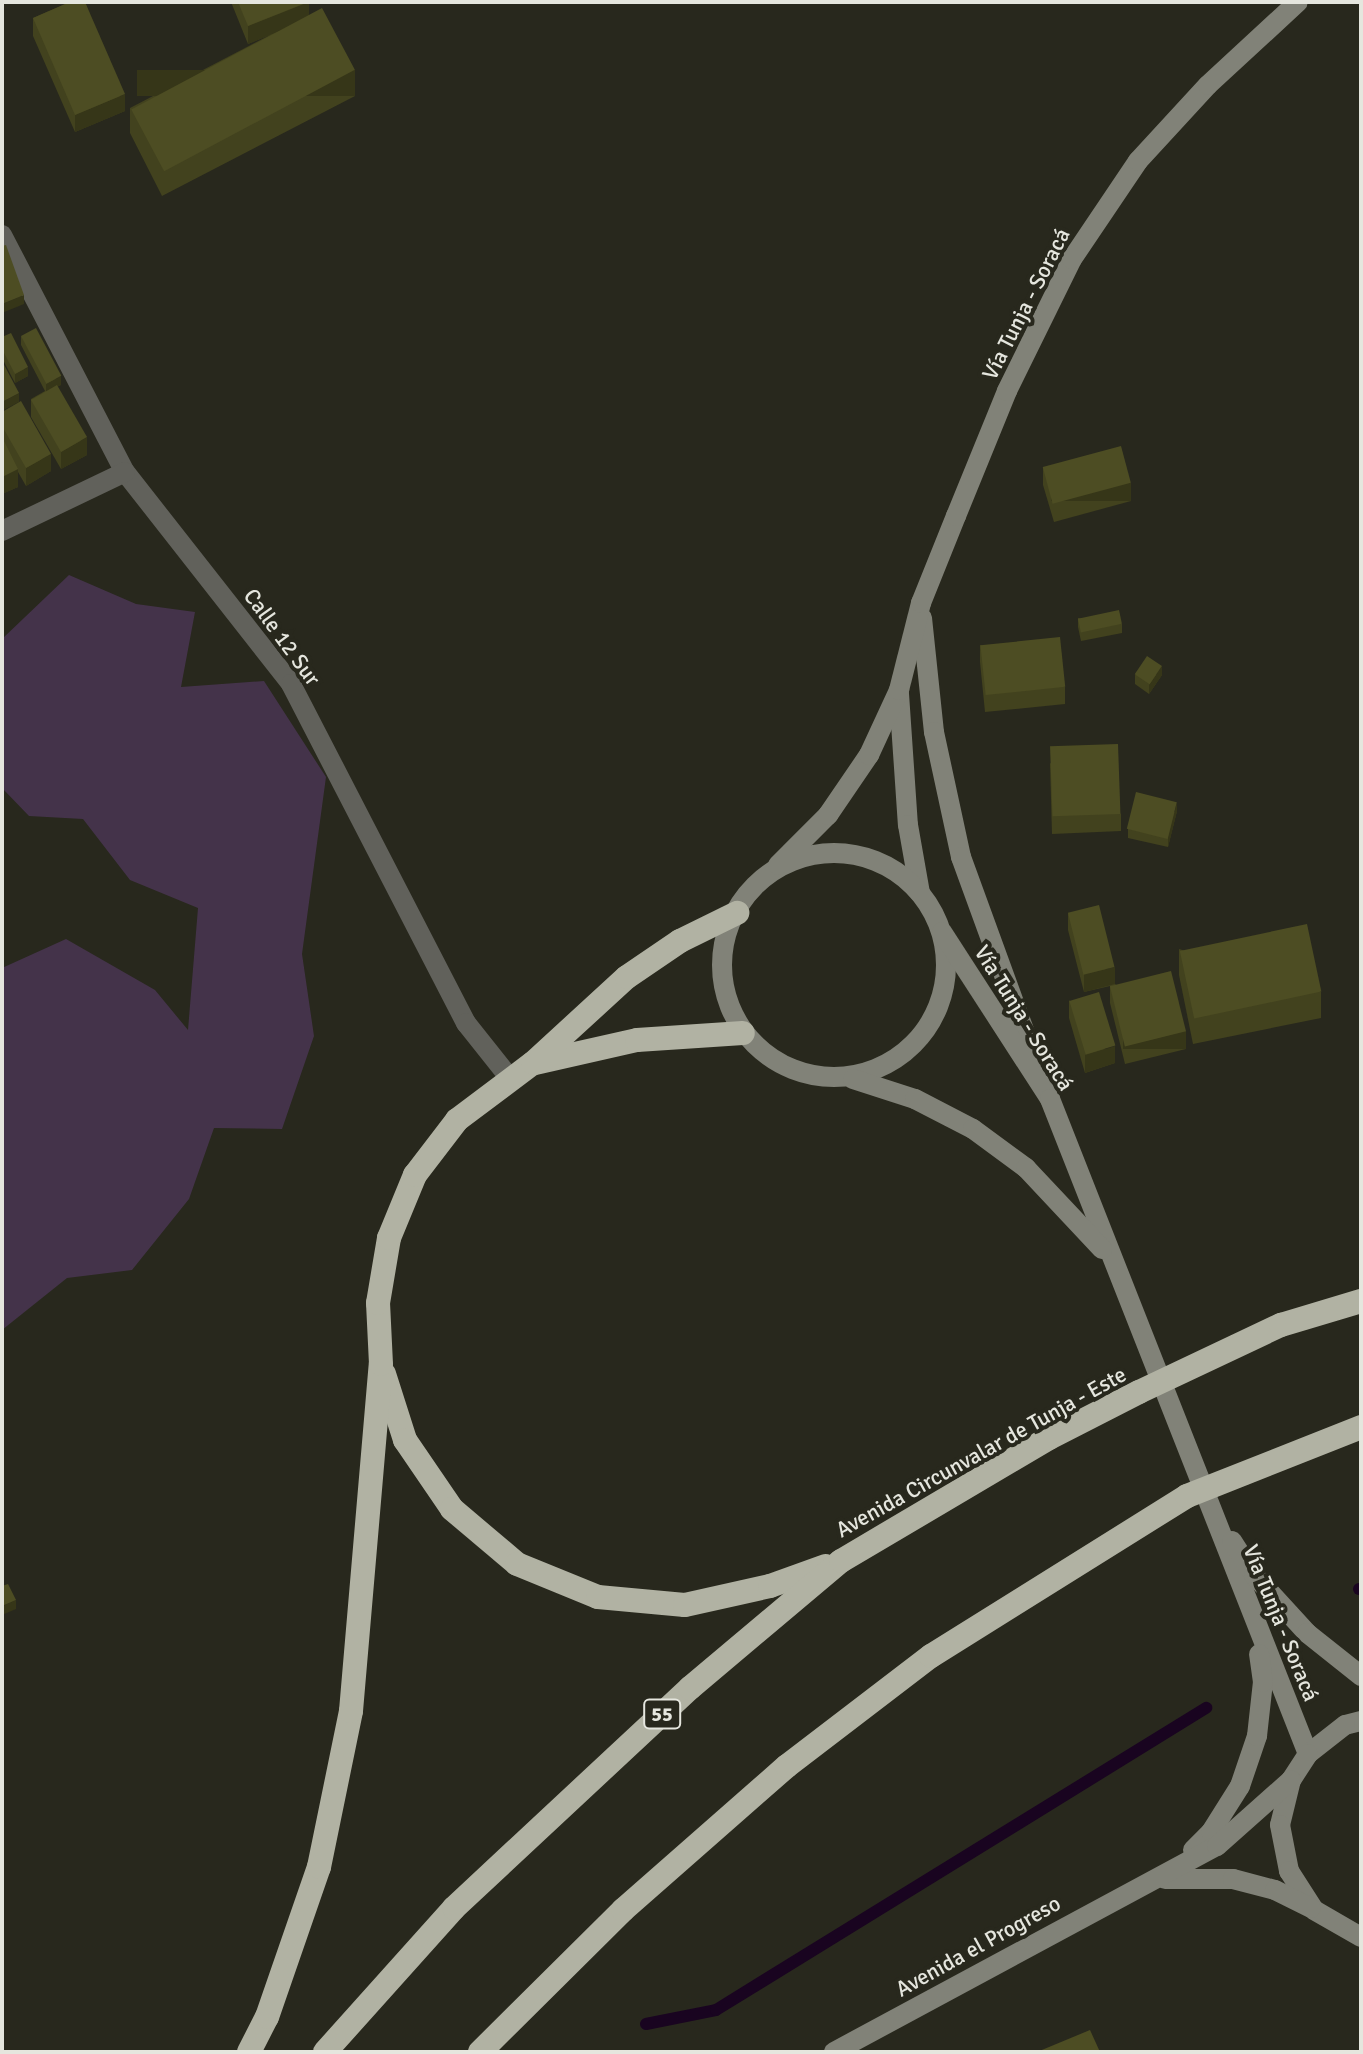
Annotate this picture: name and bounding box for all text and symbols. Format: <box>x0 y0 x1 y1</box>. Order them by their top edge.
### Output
street label: Vía Tunja - Soracá <box>976 224 1076 384</box>
street label: Calle 12 Sur <box>238 583 326 691</box>
street label: Vía Tunja - Soracá <box>969 940 1079 1096</box>
street label: Avenida Circunvalar de Tunja - Este <box>831 1361 1131 1543</box>
street label: Vía Tunja - Soracá <box>1238 1541 1324 1705</box>
road number: 55 <box>642 1698 682 1730</box>
street label: Avenida el Progreso <box>891 1890 1065 2002</box>

